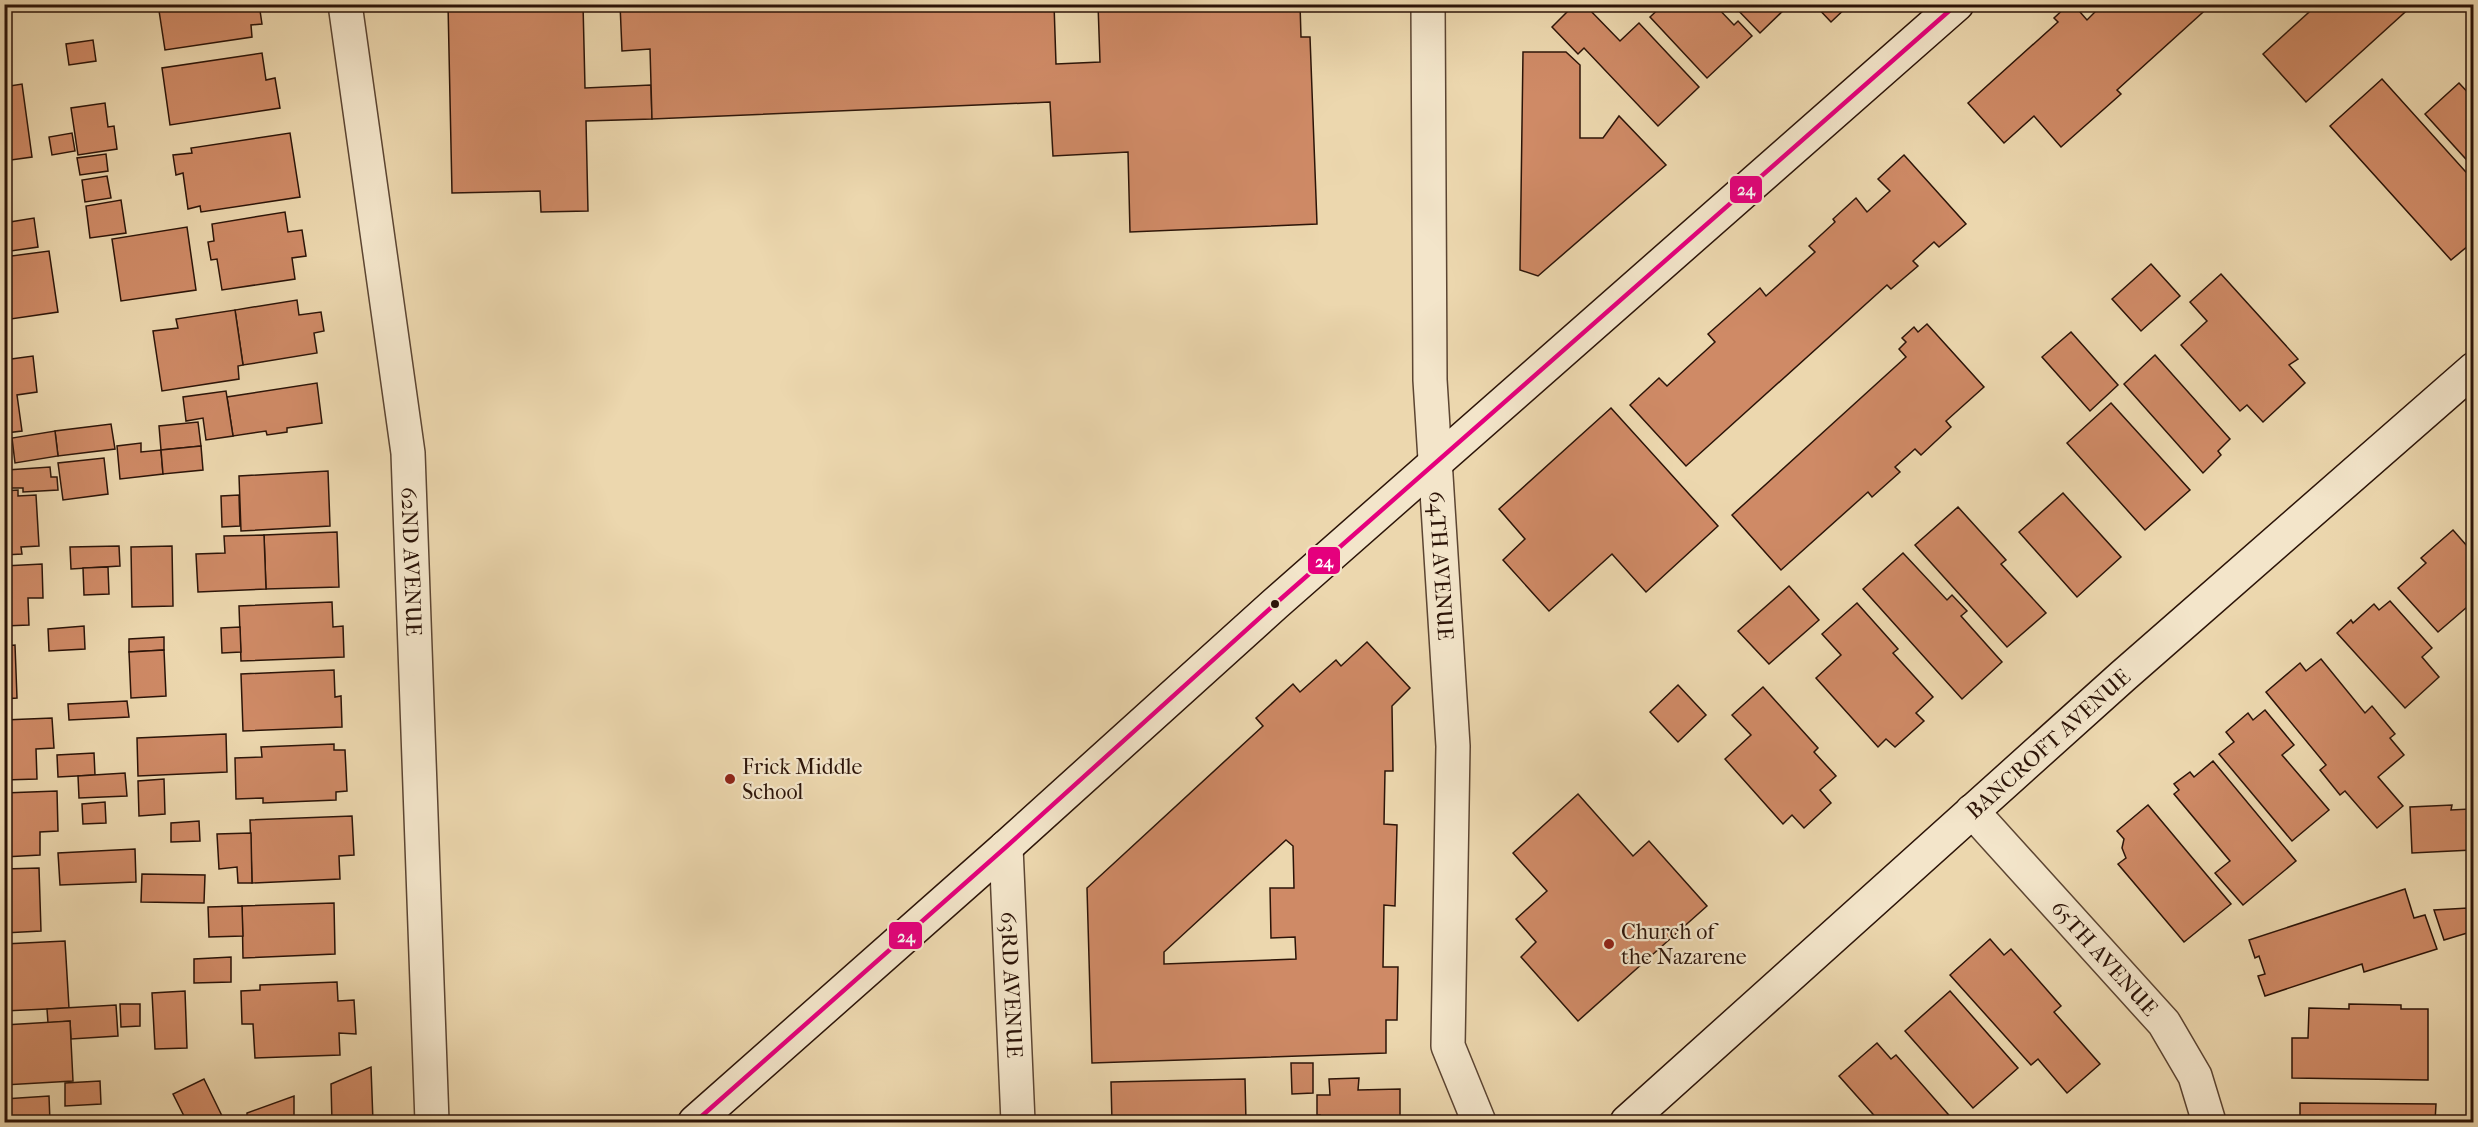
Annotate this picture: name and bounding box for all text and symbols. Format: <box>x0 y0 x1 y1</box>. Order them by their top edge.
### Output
line badge: 24 <box>1729 175 1763 204</box>
text: 24 <box>1737 180 1756 200</box>
street label: 62ND AVENUE <box>395 486 427 637</box>
street label: 64TH AVENUE <box>1423 490 1458 641</box>
line badge: 24 <box>1307 546 1341 575</box>
text: 24 <box>1315 552 1334 572</box>
unlabelled marker <box>1269 598 1281 610</box>
street label: BANCROFT AVENUE <box>1961 664 2136 825</box>
place label: Frick Middle School <box>742 754 863 805</box>
marker: Frick Middle School <box>723 772 737 786</box>
street label: 65TH AVENUE <box>2045 895 2163 1021</box>
street label: 63RD AVENUE <box>995 911 1027 1059</box>
place label: Church of the Nazarene <box>1621 919 1747 970</box>
line badge: 24 <box>888 921 923 950</box>
text: 24 <box>897 927 916 947</box>
marker: Church of the Nazarene <box>1602 937 1616 951</box>

